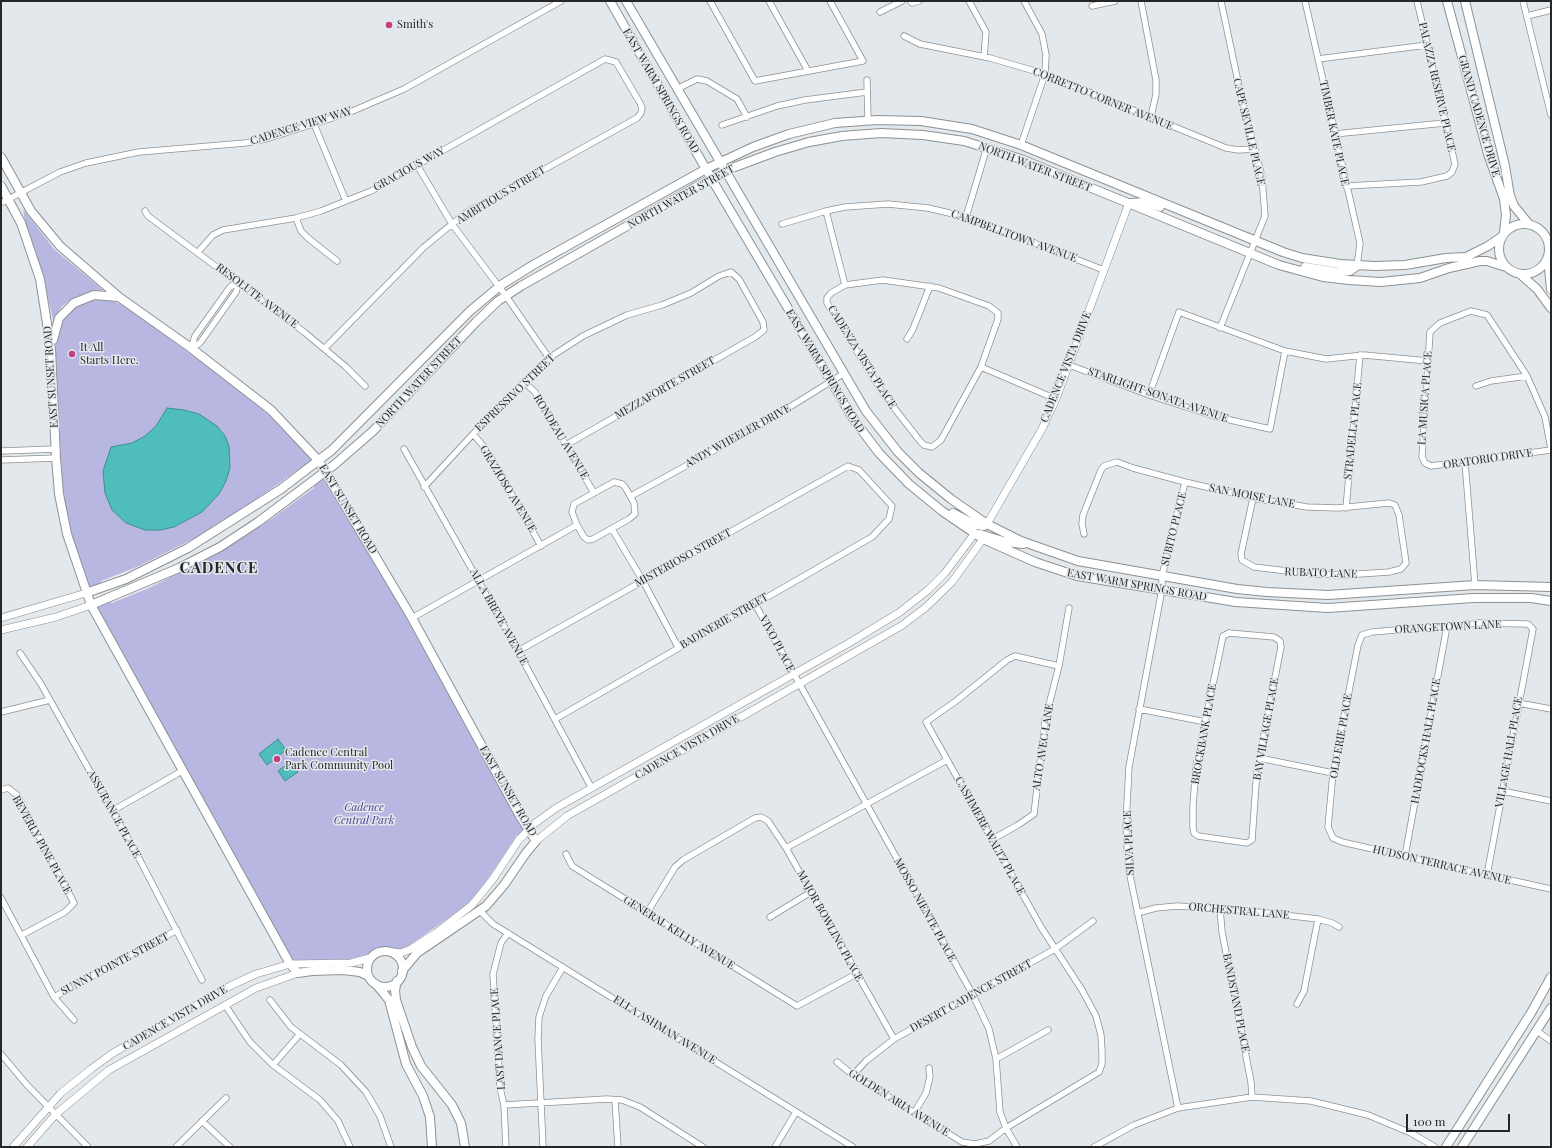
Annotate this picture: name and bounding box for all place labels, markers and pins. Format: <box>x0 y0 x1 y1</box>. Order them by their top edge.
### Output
place label: Smith's <box>397 18 433 32</box>
marker: Smith's <box>384 20 394 30</box>
place label: It All Starts Here. <box>80 341 138 367</box>
marker: It All Starts Here. <box>67 349 77 359</box>
place label: Cadence Central Park Community Pool <box>285 746 393 772</box>
marker: Cadence Central Park Community Pool <box>272 754 282 764</box>

